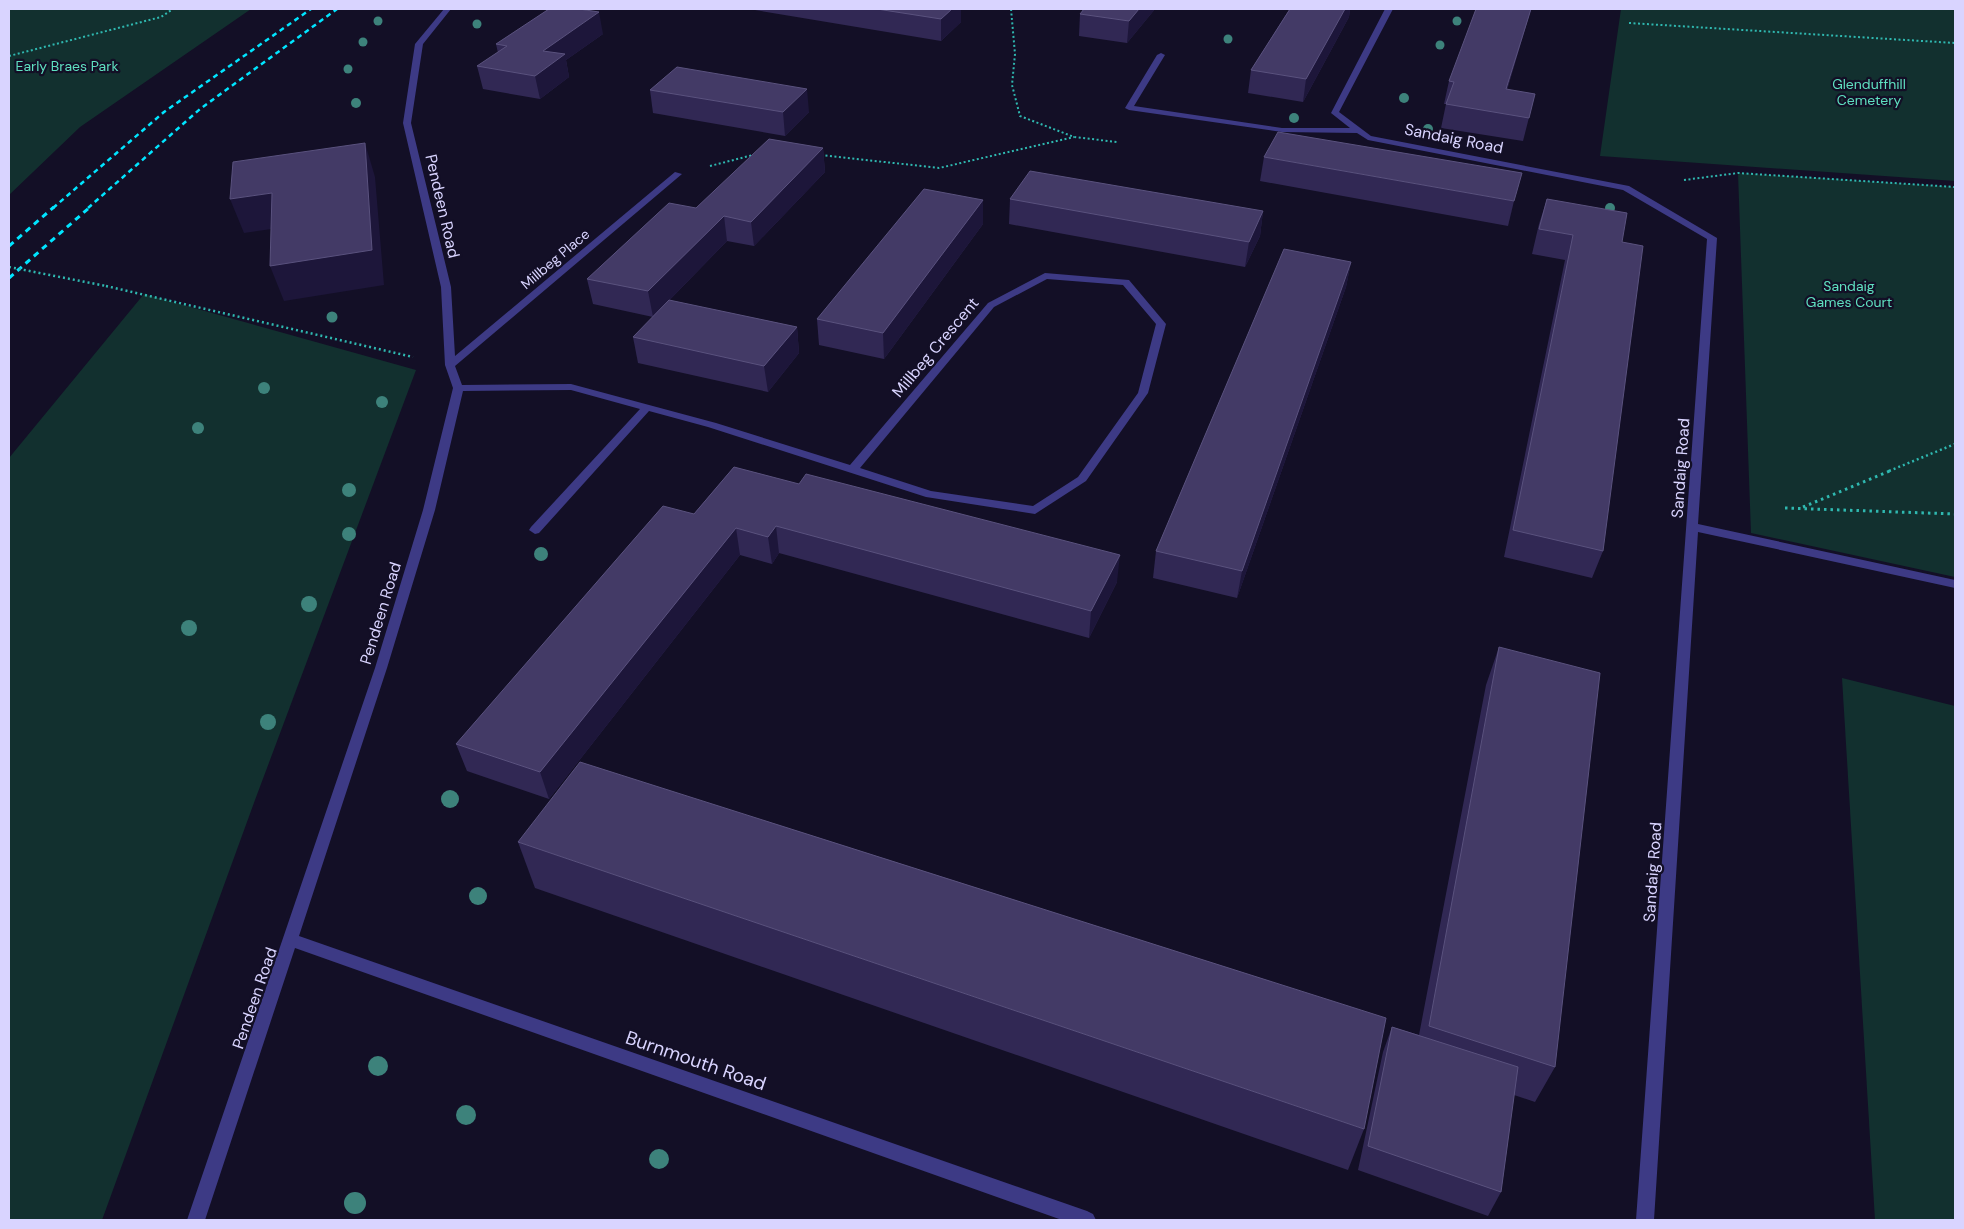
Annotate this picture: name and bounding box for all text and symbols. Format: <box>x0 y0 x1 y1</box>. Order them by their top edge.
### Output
park label: Early Braes Park <box>16 57 118 75</box>
park label: Glenduffhill Cemetery <box>1832 75 1906 109</box>
street label: Sandaig Road <box>1403 119 1505 158</box>
street label: Pendeen Road <box>420 152 465 260</box>
street label: Millbeg Place <box>517 225 593 293</box>
park label: Sandaig Games Court <box>1806 277 1892 311</box>
street label: Millbeg Crescent <box>887 293 983 402</box>
street label: Sandaig Road <box>1667 417 1694 519</box>
street label: Pendeen Road <box>355 559 406 667</box>
street label: Sandaig Road <box>1639 821 1666 923</box>
street label: Pendeen Road <box>227 945 282 1052</box>
street label: Burnmouth Road <box>622 1025 769 1096</box>

